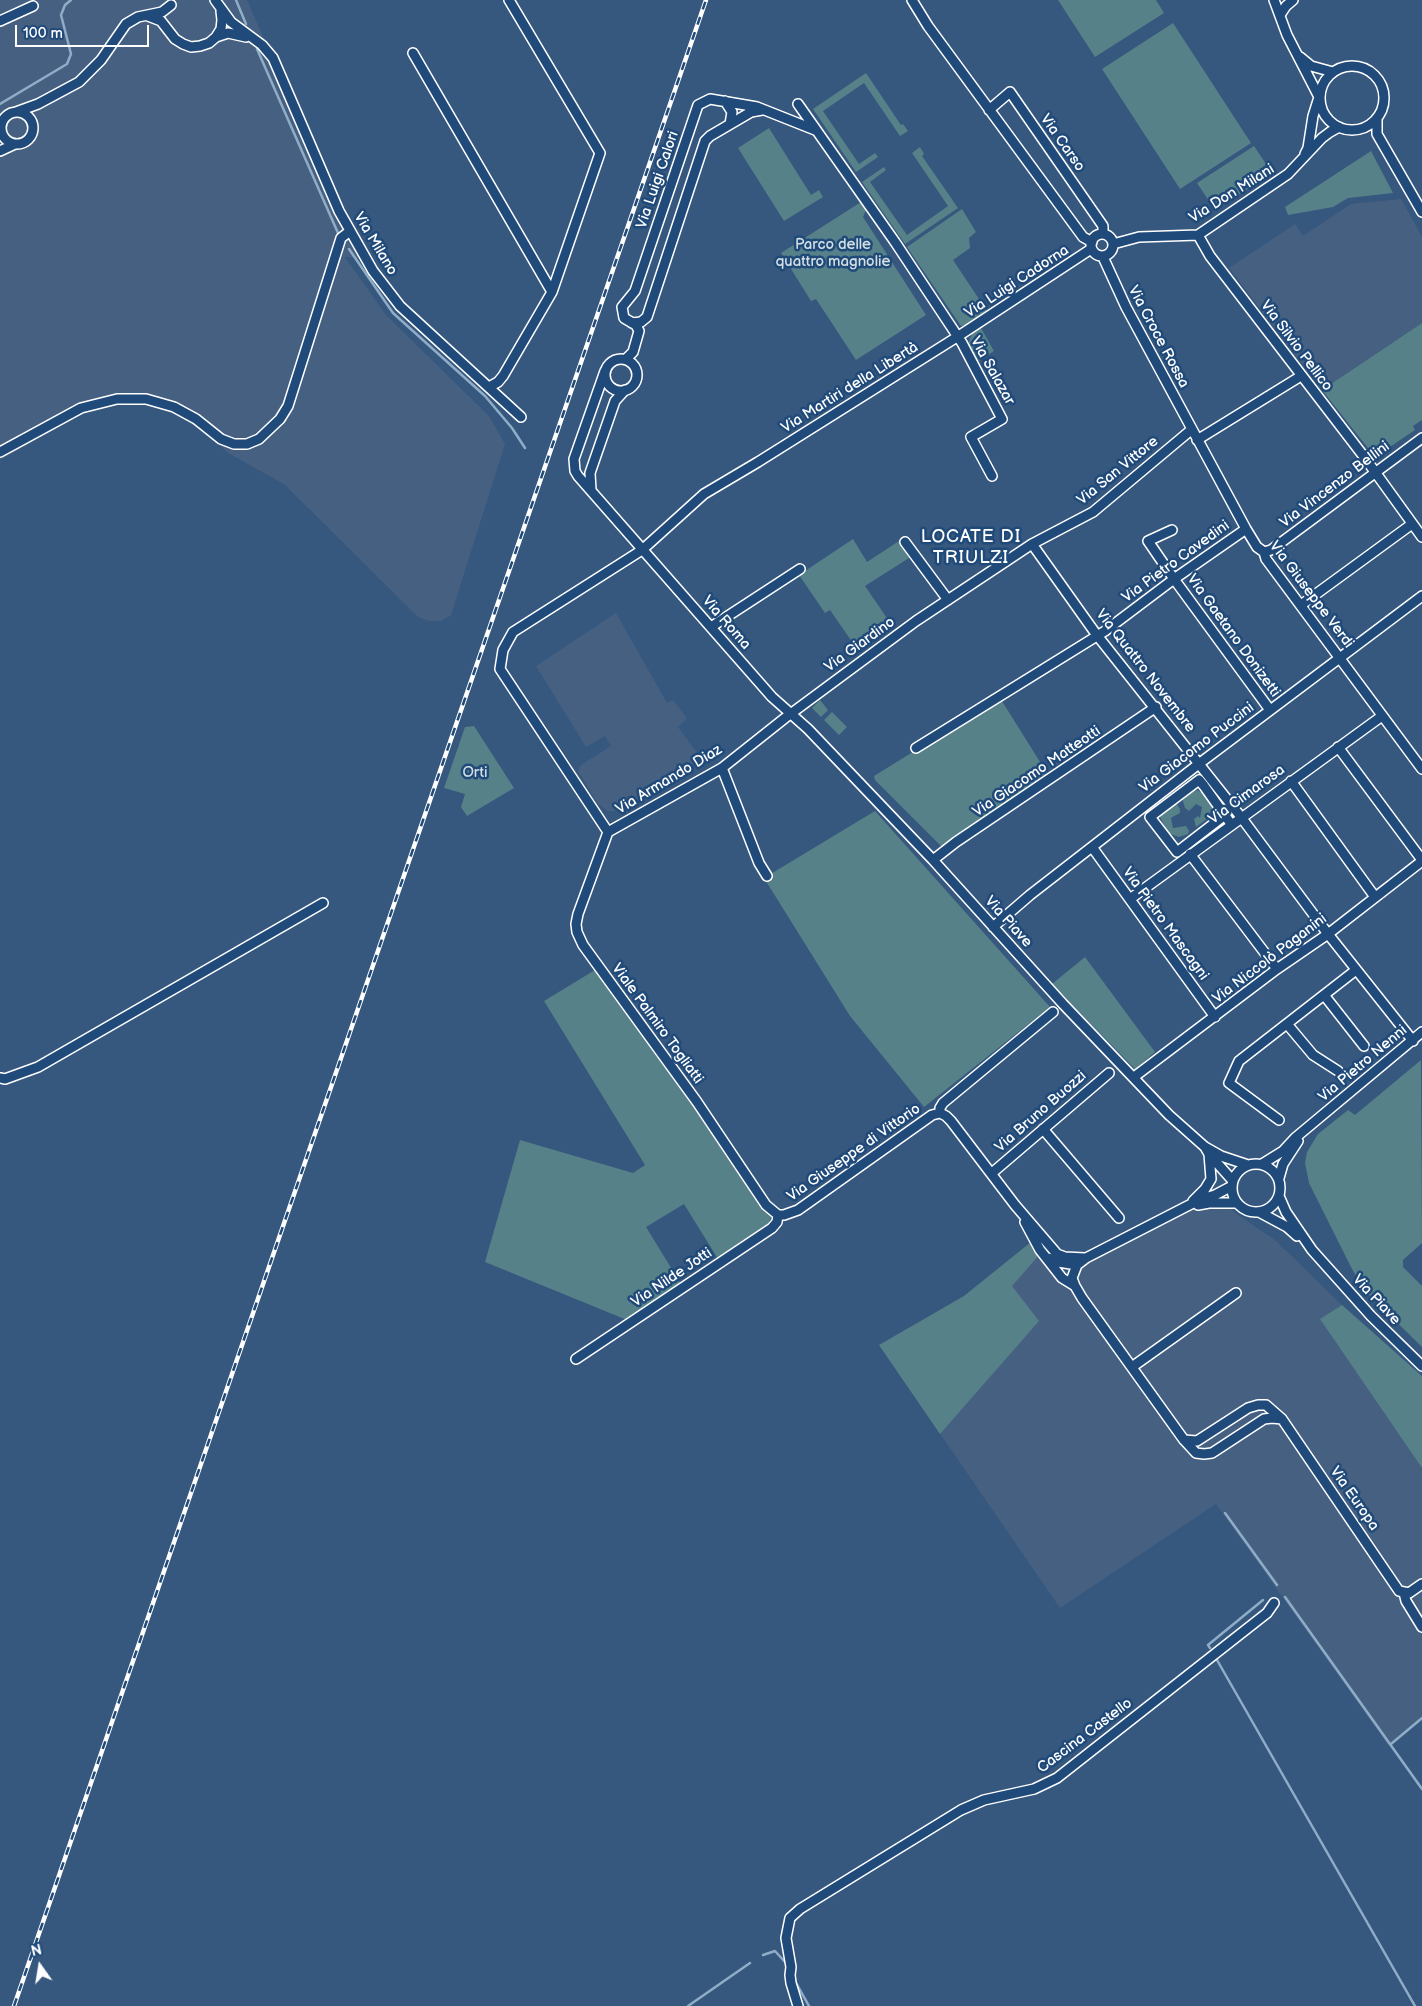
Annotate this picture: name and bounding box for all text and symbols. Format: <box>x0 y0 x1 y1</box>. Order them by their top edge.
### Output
scale bar <box>18 15 151 47</box>
text: 100 m <box>23 24 63 43</box>
street label: Via Carso <box>1036 111 1088 175</box>
street label: Via Luigi Calori <box>633 129 683 231</box>
street label: Via Don Milani <box>1186 161 1278 227</box>
street label: Via Milano <box>349 209 401 279</box>
park label: Parco delle quattro magnolie <box>776 236 890 271</box>
street label: Via Luigi Cadorna <box>962 242 1072 322</box>
street label: Via Croce Rossa <box>1124 283 1192 391</box>
street label: Via Silvio Pellico <box>1256 297 1336 395</box>
street label: Via Salazar <box>966 334 1018 408</box>
street label: Via Martiri della Libertà <box>778 339 922 437</box>
street label: Via San Vittore <box>1074 433 1162 509</box>
street label: Via Vincenzo Bellini <box>1277 438 1393 532</box>
street label: Via Pietro Cavedini <box>1119 517 1233 607</box>
district label: LOCATE DI TRIULZI <box>920 526 1022 568</box>
street label: Via Giuseppe Verdi <box>1265 538 1357 652</box>
street label: Via Gaetano Donizetti <box>1182 571 1284 701</box>
street label: Via Roma <box>698 592 754 654</box>
street label: Via Quattro Novembre <box>1091 606 1199 736</box>
street label: Via Giardino <box>821 613 899 677</box>
street label: Via Giacomo Puccini <box>1136 699 1258 797</box>
street label: Via Giacomo Matteotti <box>970 723 1104 821</box>
street label: Via Armando Diaz <box>613 741 725 819</box>
street label: Via Cimarosa <box>1205 761 1289 829</box>
park label: Orti <box>462 764 488 782</box>
street label: Via Pietro Mascagni <box>1118 864 1212 984</box>
street label: Via Piave <box>980 893 1036 951</box>
street label: Via Niccolò Paganini <box>1209 910 1331 1008</box>
street label: Viale Palmiro Togliatti <box>607 960 707 1088</box>
street label: Via Pietro Nenni <box>1315 1022 1411 1106</box>
street label: Via Bruno Buozzi <box>992 1067 1090 1157</box>
street label: Via Giuseppe di Vittorio <box>784 1100 924 1206</box>
street label: Via Nilde Jotti <box>628 1244 716 1312</box>
street label: Via Piave <box>1348 1271 1404 1329</box>
street label: Via Europa <box>1325 1464 1383 1534</box>
street label: Cascina Castello <box>1034 1695 1136 1777</box>
north arrow <box>15 1941 65 1991</box>
text: N <box>29 1941 44 1960</box>

